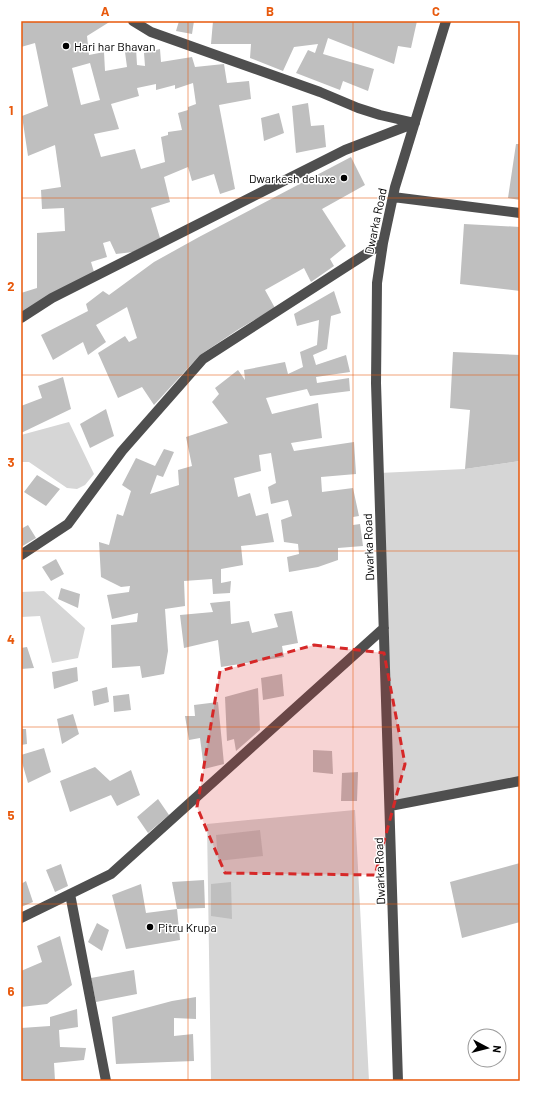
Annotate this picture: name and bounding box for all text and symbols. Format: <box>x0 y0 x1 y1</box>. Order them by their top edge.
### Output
text: A <box>101 3 110 19</box>
text: B <box>266 3 274 19</box>
text: C <box>432 3 440 19</box>
place label: Hari har Bhavan <box>74 39 155 53</box>
marker: Hari har Bhavan <box>61 41 71 51</box>
text: 1 <box>9 102 13 118</box>
place label: Dwarkesh deluxe <box>249 171 336 185</box>
marker: Dwarkesh deluxe <box>339 173 349 183</box>
street label: Dwarka Road <box>361 187 389 255</box>
text: 2 <box>7 278 15 294</box>
text: 3 <box>7 454 15 470</box>
street label: Dwarka Road <box>360 513 376 581</box>
text: 4 <box>7 631 15 647</box>
text: 5 <box>7 807 15 823</box>
street label: Dwarka Road <box>371 837 387 905</box>
place label: Pitru Krupa <box>158 920 217 934</box>
marker: Pitru Krupa <box>145 922 155 932</box>
text: 6 <box>8 983 15 999</box>
north arrow <box>467 1028 507 1068</box>
text: N <box>491 1045 504 1054</box>

